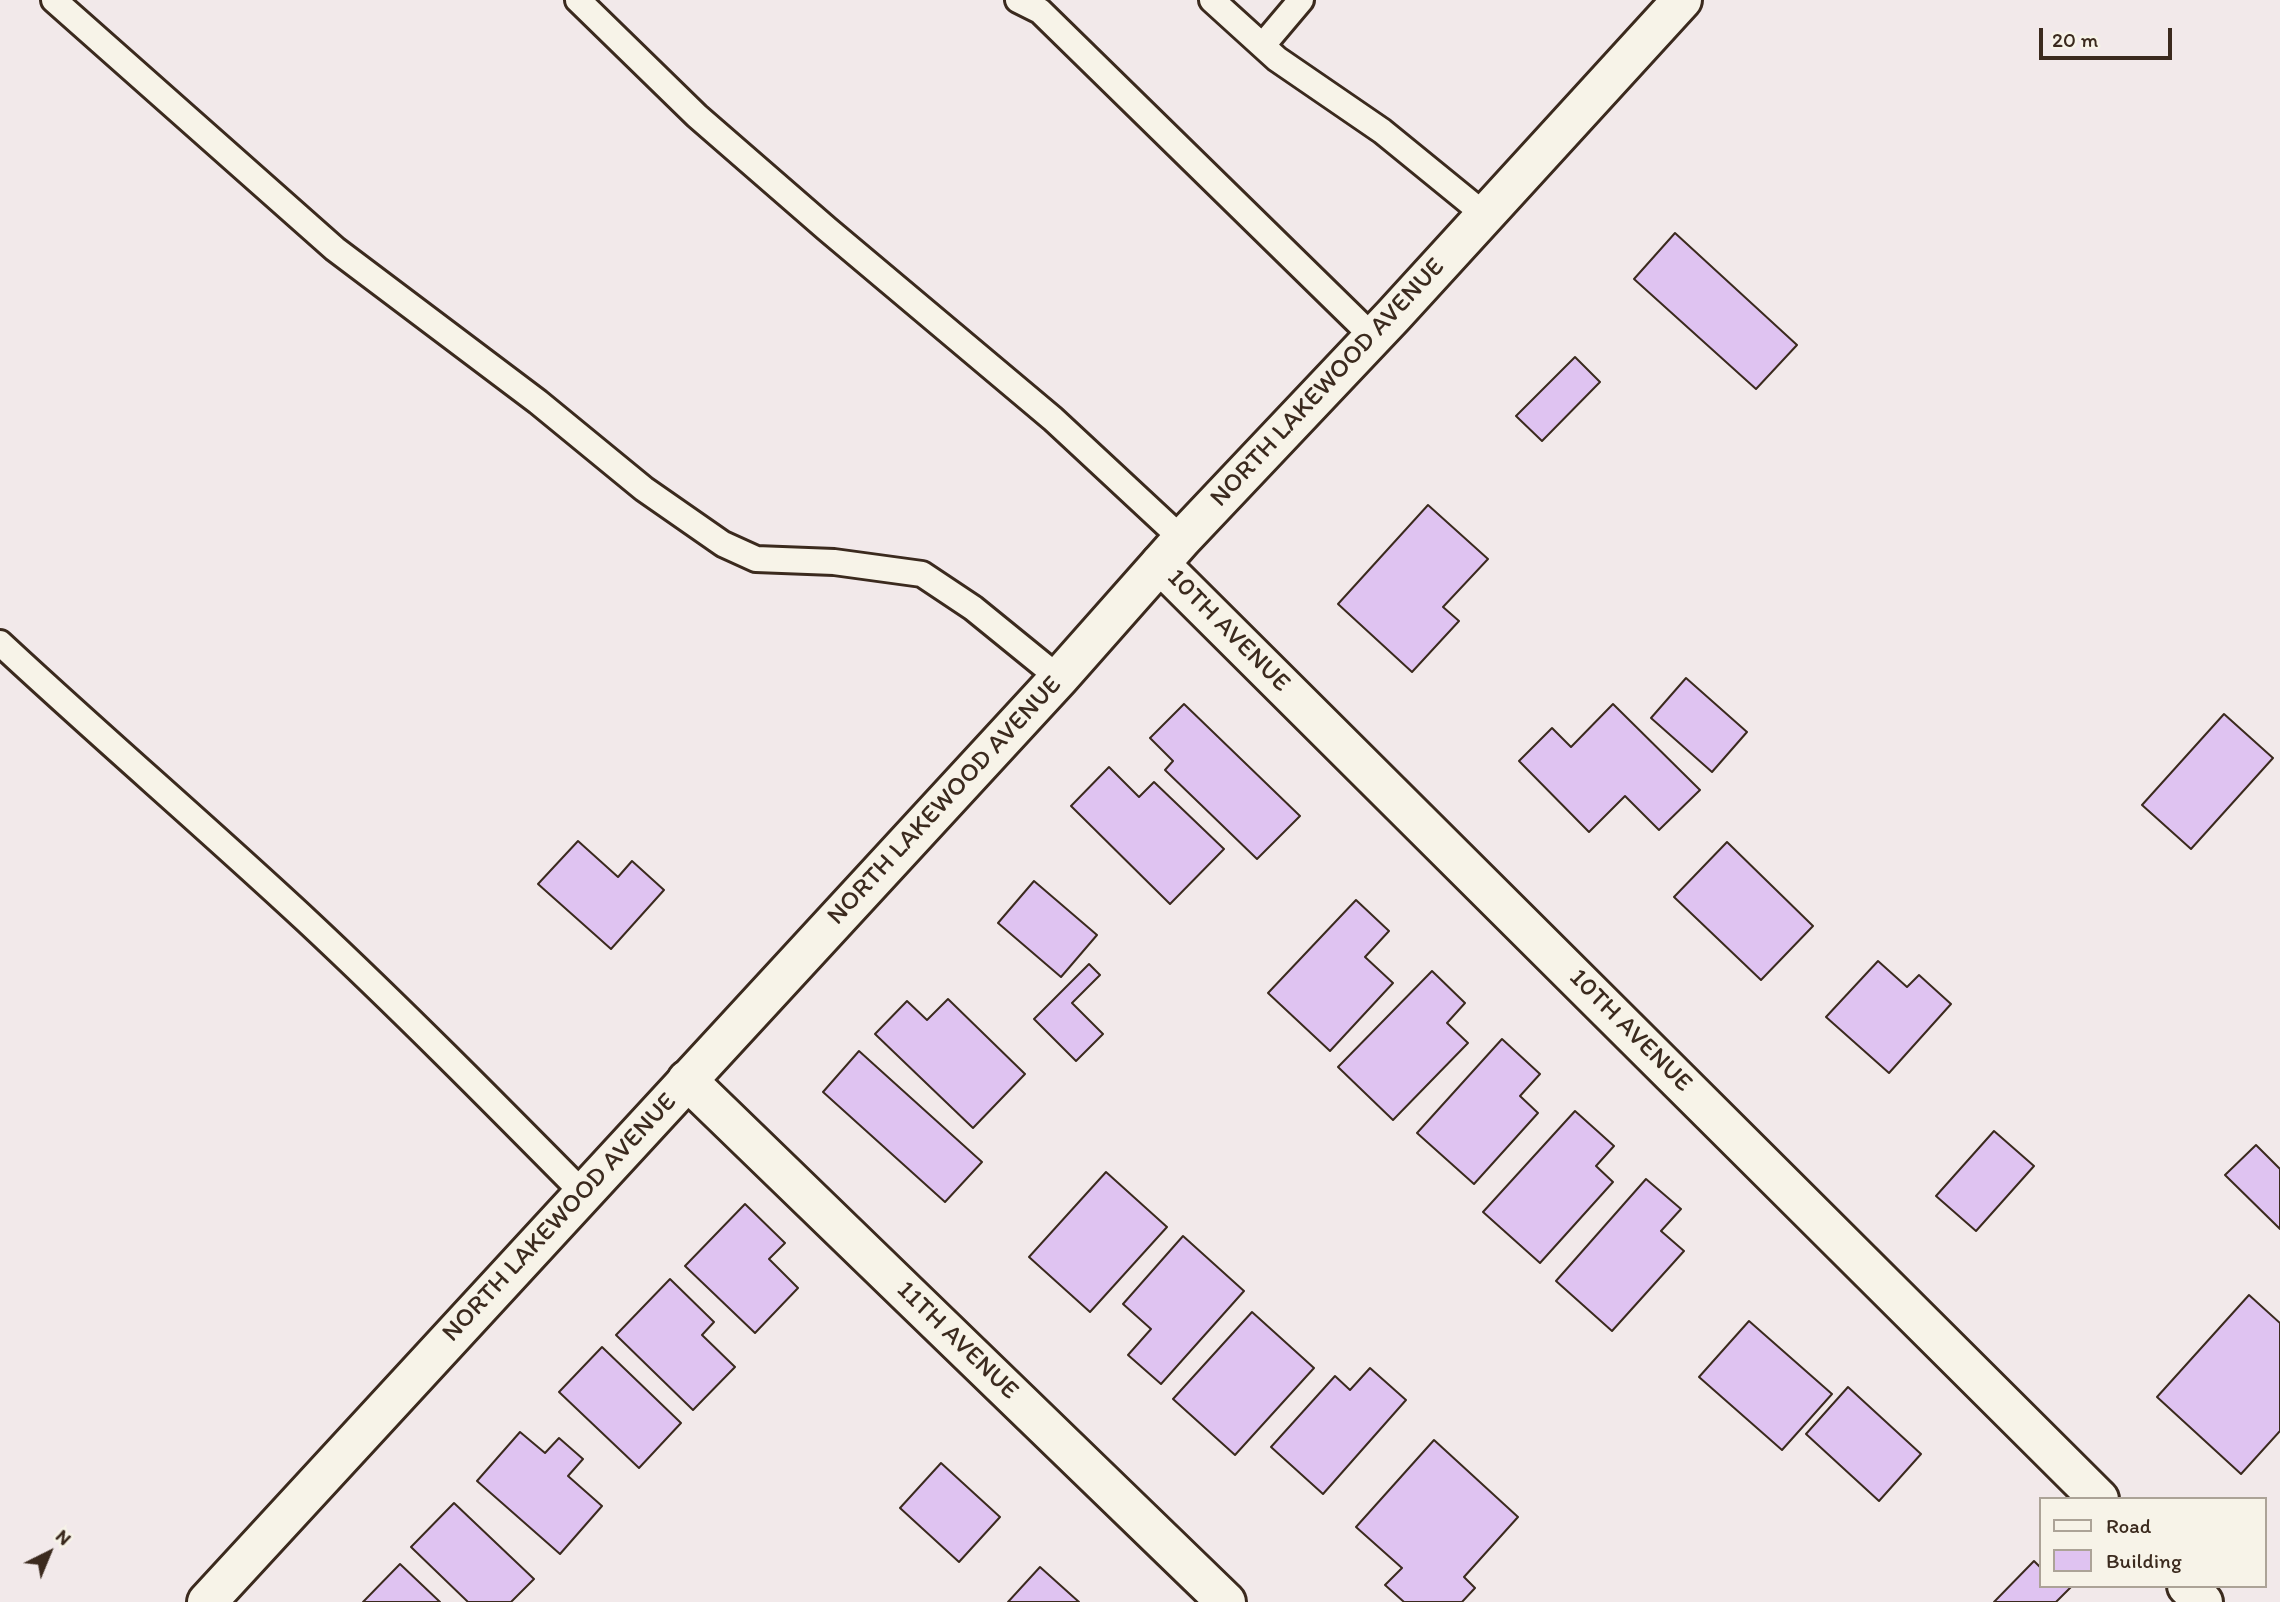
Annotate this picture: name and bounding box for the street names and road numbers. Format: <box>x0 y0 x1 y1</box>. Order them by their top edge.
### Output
street label: NORTH LAKEWOOD AVENUE <box>1204 252 1452 514</box>
street label: 10TH AVENUE <box>1160 563 1296 699</box>
street label: NORTH LAKEWOOD AVENUE <box>821 670 1069 932</box>
street label: 10TH AVENUE <box>1562 963 1698 1099</box>
street label: NORTH LAKEWOOD AVENUE <box>436 1087 684 1349</box>
street label: 11TH AVENUE <box>890 1275 1024 1407</box>

